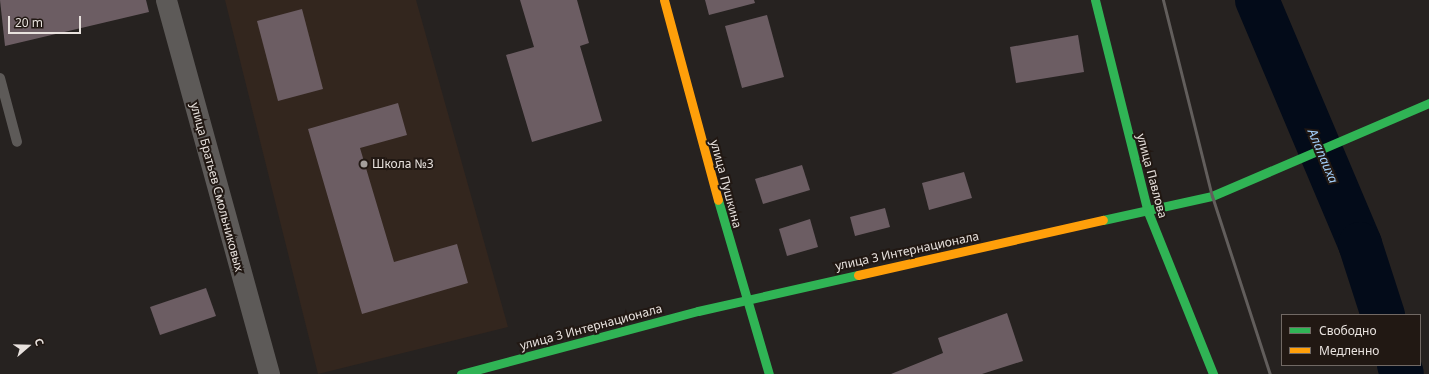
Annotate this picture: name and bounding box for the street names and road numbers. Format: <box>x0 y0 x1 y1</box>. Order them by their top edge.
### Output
street label: улица Братьев Смольниковых <box>187 101 247 273</box>
street label: улица Павлова <box>1134 132 1170 220</box>
street label: улица Пушкина <box>707 138 745 230</box>
street label: улица 3 Интернационала <box>834 229 980 273</box>
street label: улица 3 Интернационала <box>518 301 664 353</box>

